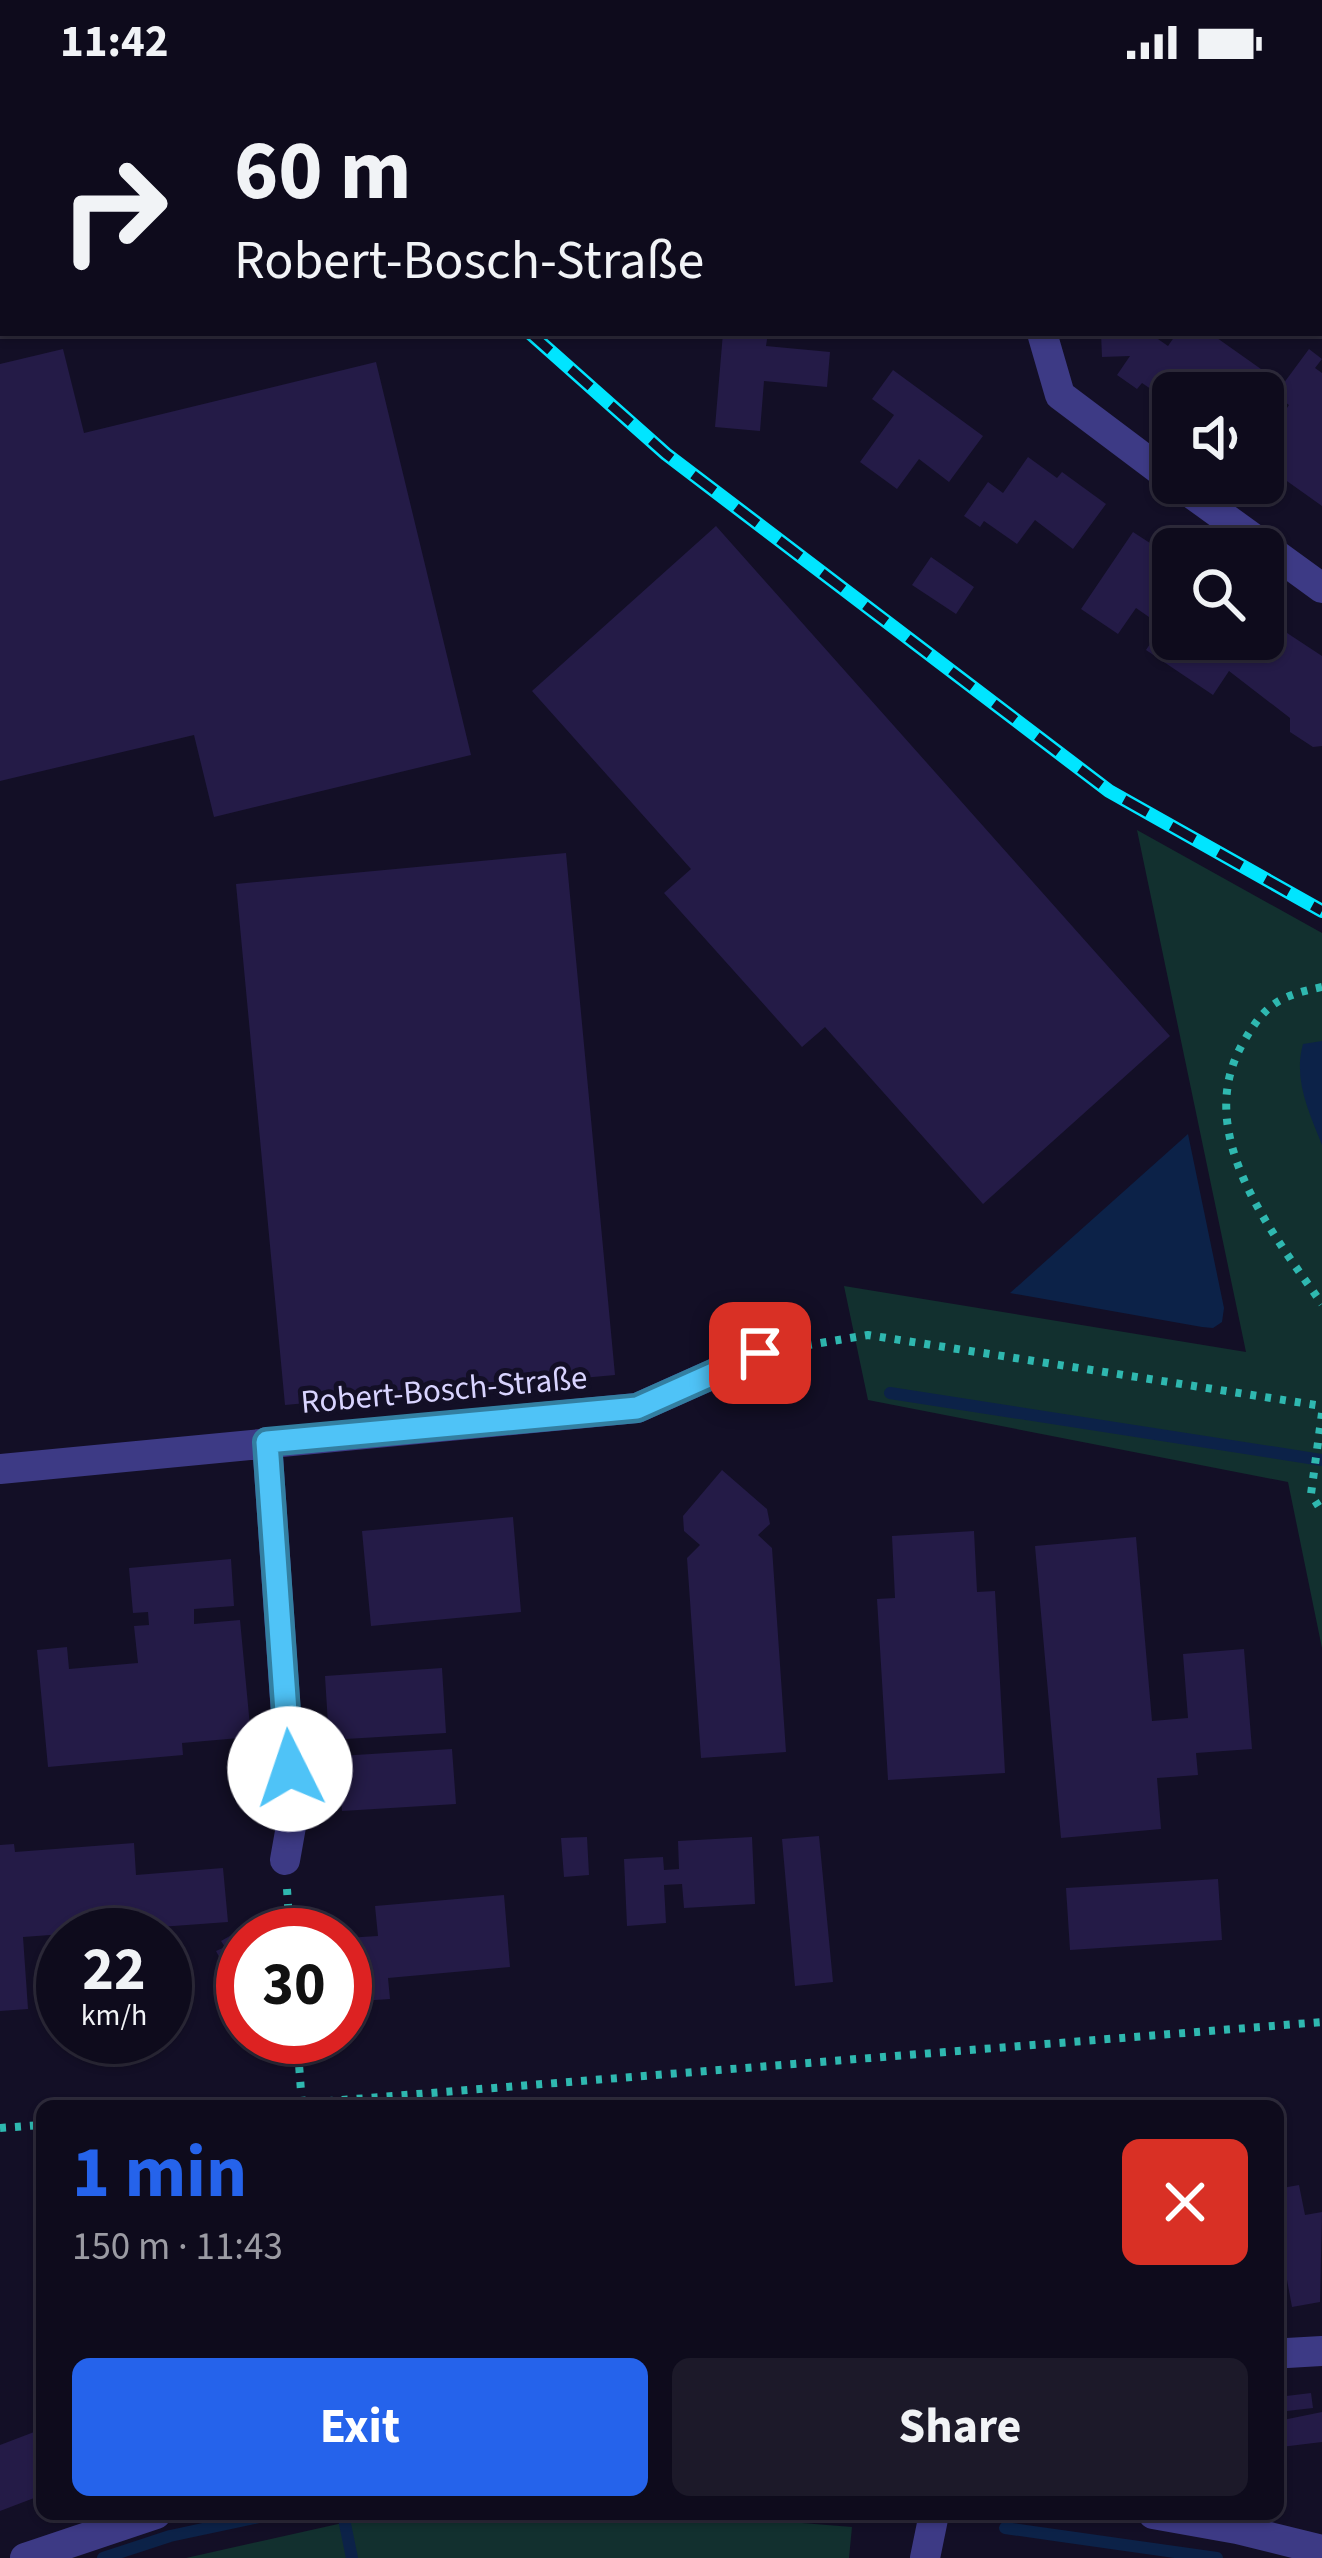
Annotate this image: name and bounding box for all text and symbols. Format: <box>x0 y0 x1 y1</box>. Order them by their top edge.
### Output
text: 11:42 <box>60 10 169 74</box>
text: 60 m <box>234 112 412 232</box>
icon: right <box>36 132 192 288</box>
text: Robert-Bosch-Straße <box>234 223 704 300</box>
map controls <box>1152 372 1284 660</box>
button: sound <box>1152 372 1284 504</box>
button: search <box>1152 528 1284 660</box>
pin <box>709 1302 811 1404</box>
icon: arrive <box>727 1320 793 1386</box>
street label: Robert-Bosch-Straße <box>299 1354 589 1426</box>
position arrow <box>227 1706 353 1832</box>
speed limit sign: 30 <box>216 1908 372 2064</box>
text: 22 <box>82 1928 146 2013</box>
text: km/h <box>81 1994 147 2037</box>
text: 1 min <box>72 2122 247 2225</box>
button: close <box>1122 2139 1248 2265</box>
text: 150 m · 11:43 <box>72 2219 283 2275</box>
button: Exit <box>72 2358 648 2496</box>
button: Share <box>672 2358 1248 2496</box>

